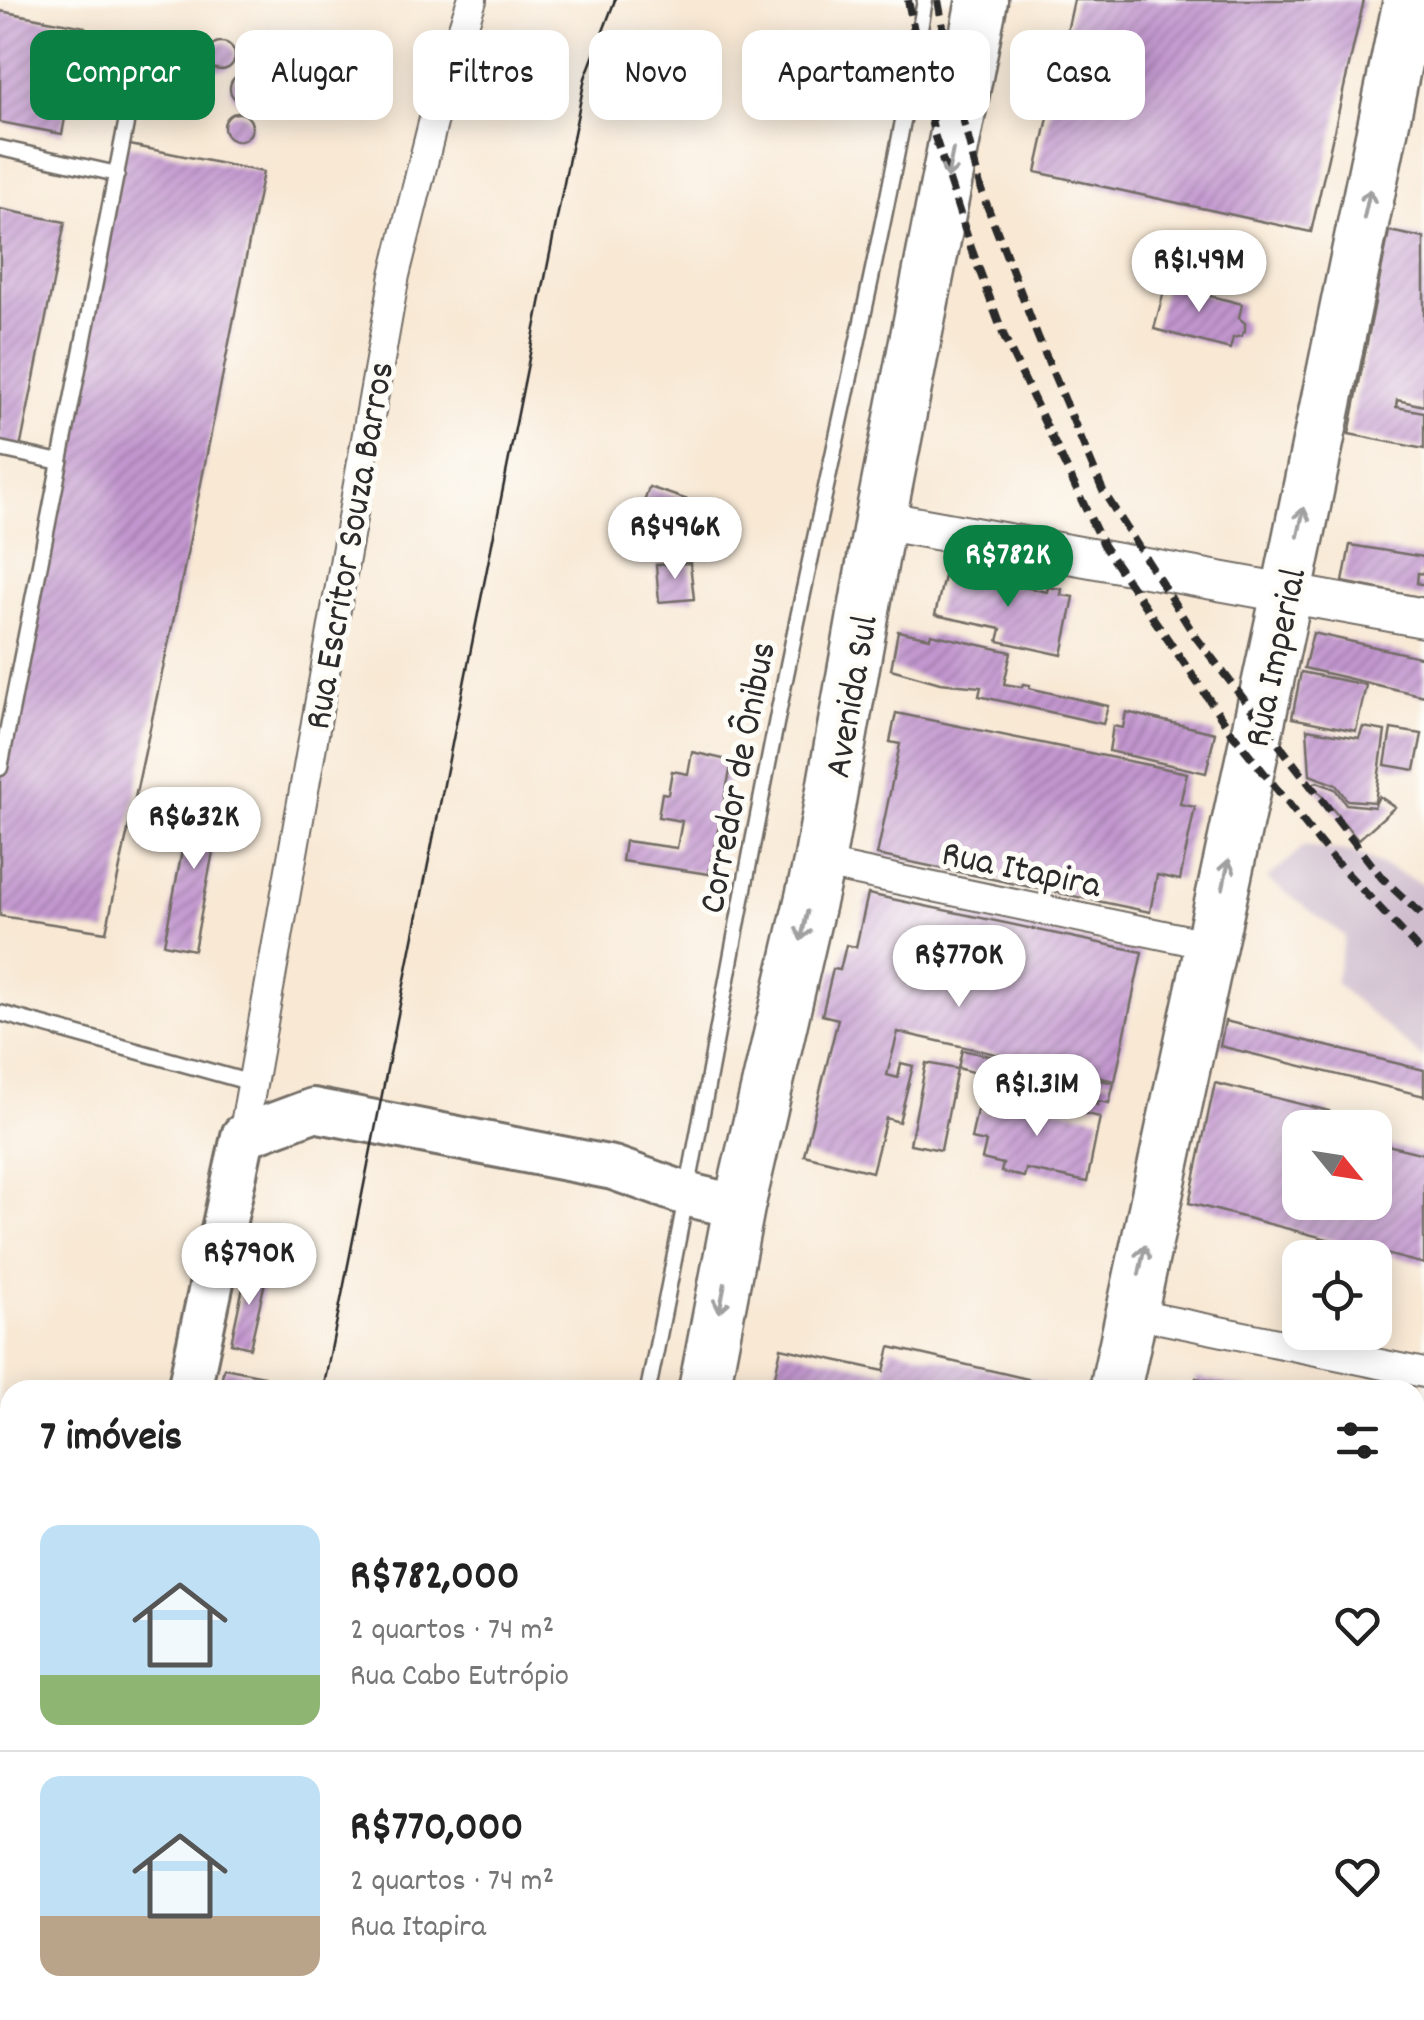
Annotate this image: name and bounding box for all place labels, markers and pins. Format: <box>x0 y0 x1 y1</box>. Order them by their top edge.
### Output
pin: R$1.49M <box>1107 230 1291 315</box>
pin: R$496K <box>594 497 756 582</box>
pin: R$782K <box>927 525 1089 610</box>
pin: R$632K <box>113 787 275 872</box>
pin: R$770K <box>878 925 1040 1010</box>
pin: R$1.31M <box>945 1054 1129 1139</box>
pin: R$790K <box>168 1223 330 1308</box>

